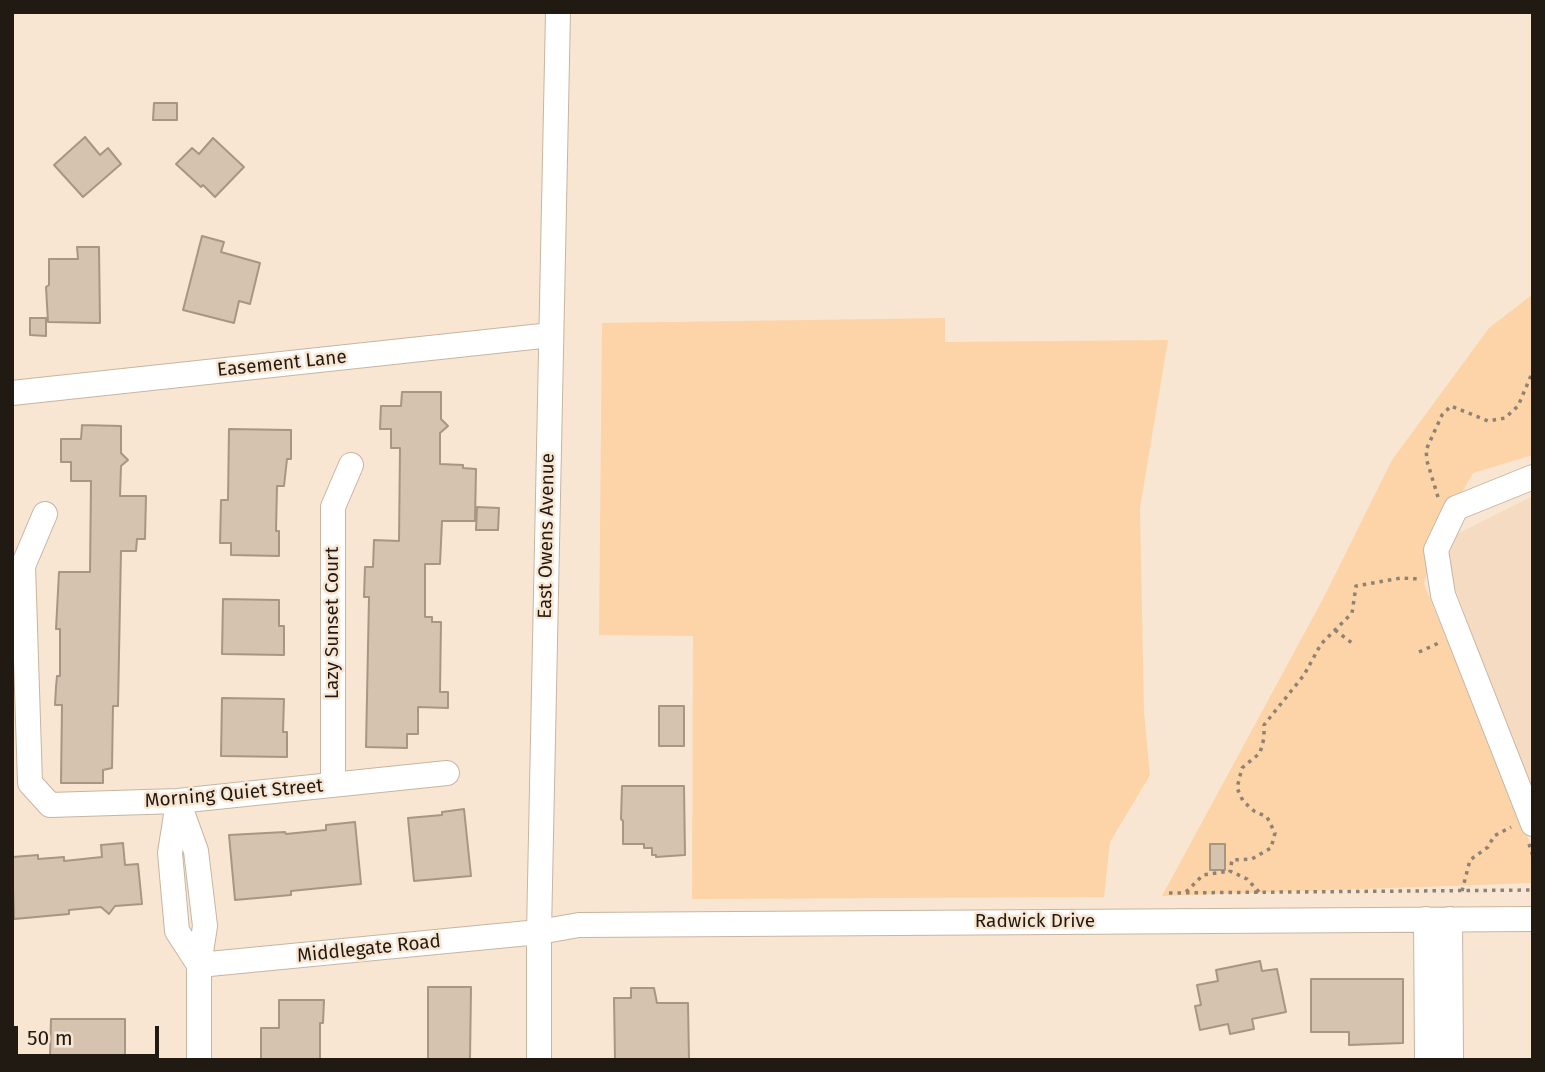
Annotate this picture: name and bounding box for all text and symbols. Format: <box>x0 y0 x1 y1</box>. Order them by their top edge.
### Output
street label: Easement Lane <box>216 346 348 382</box>
street label: East Owens Avenue <box>534 453 560 619</box>
street label: Lazy Sunset Court <box>322 547 344 699</box>
street label: Morning Quiet Street <box>144 775 324 813</box>
street label: Radwick Drive <box>975 911 1095 933</box>
street label: Middlegate Road <box>296 930 442 968</box>
scale bar <box>18 1012 163 1056</box>
text: 50 m <box>27 1025 73 1051</box>

